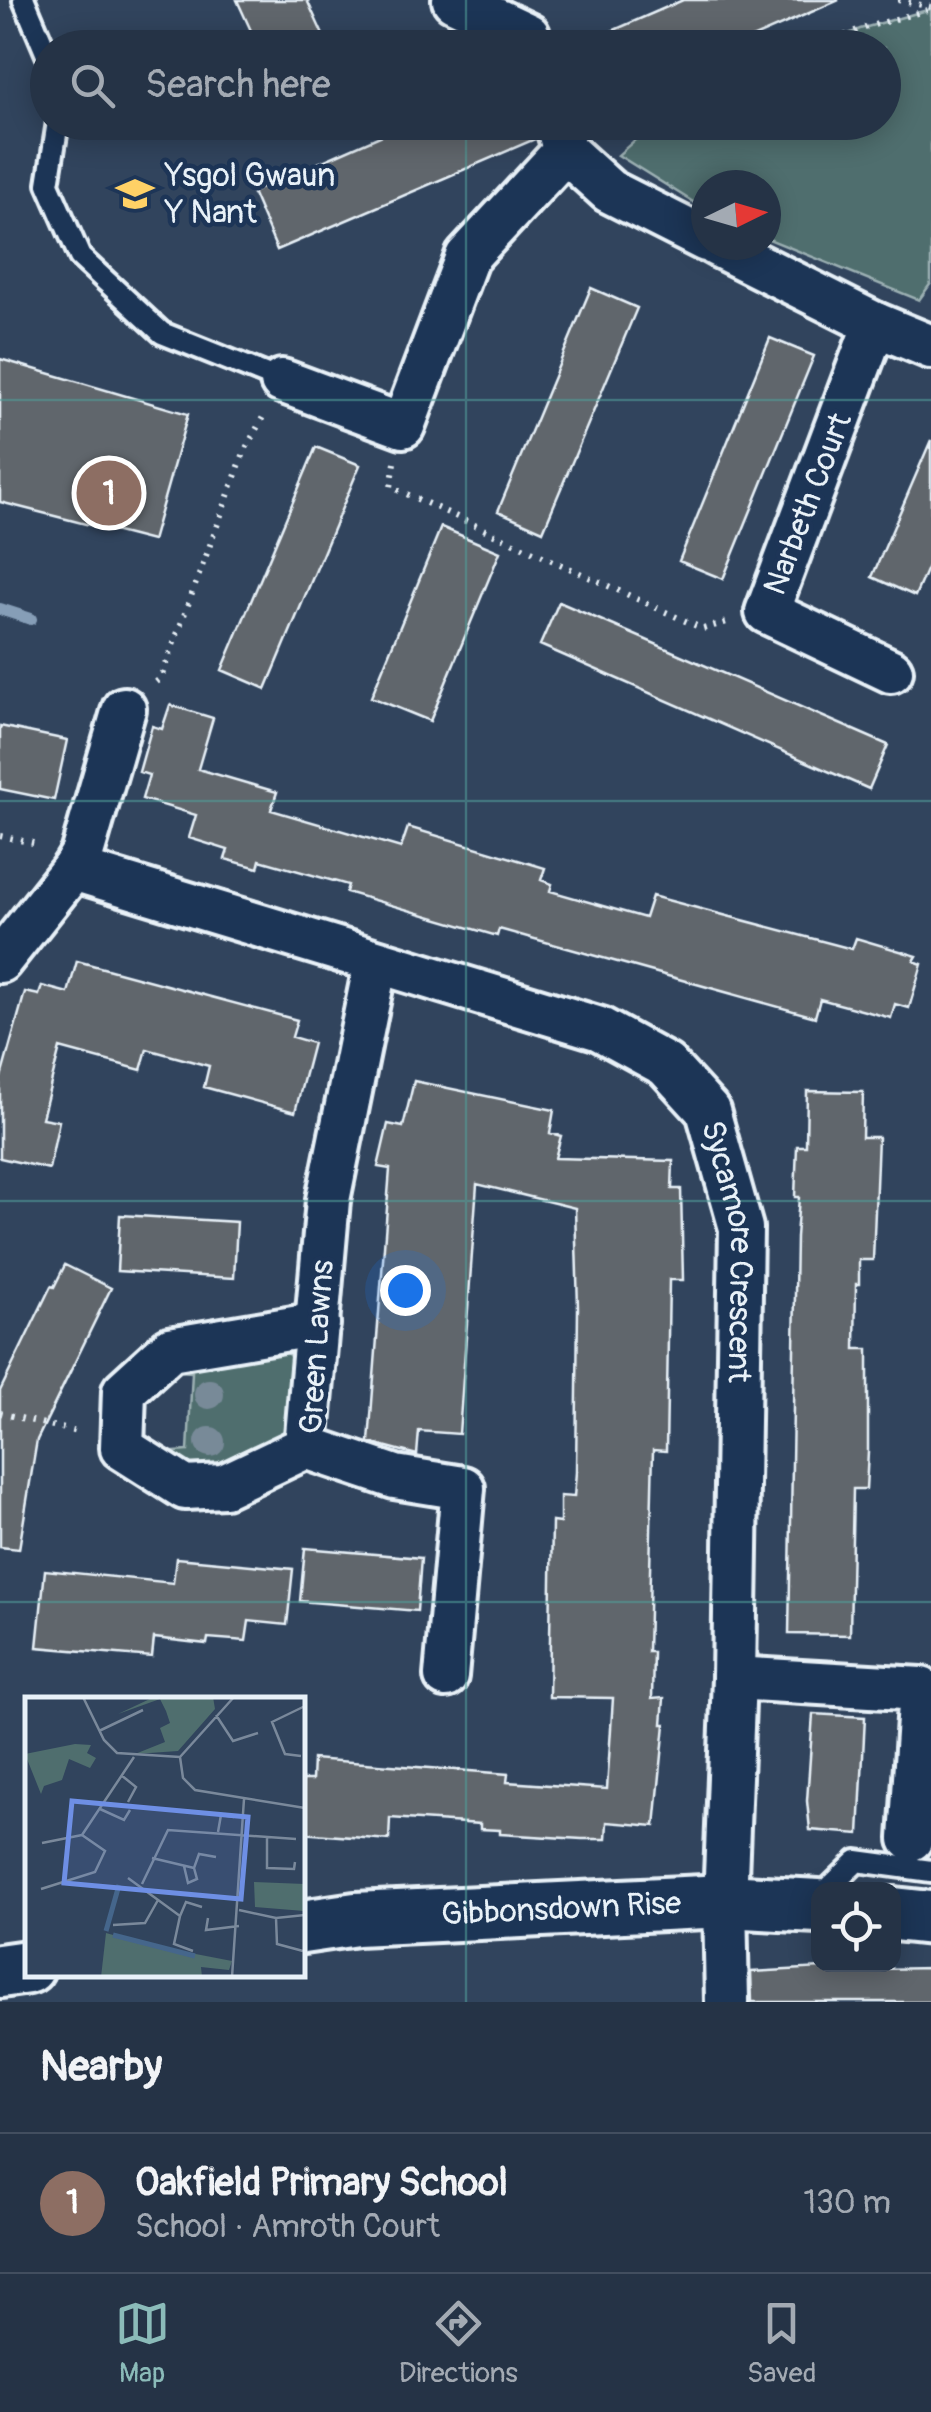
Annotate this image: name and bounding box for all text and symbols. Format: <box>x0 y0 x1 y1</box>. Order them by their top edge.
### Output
search box <box>30 30 901 140</box>
icon: search <box>65 58 120 113</box>
text: Search here <box>145 61 331 109</box>
place label: Ysgol Gwaun Y Nant <box>164 156 335 233</box>
north arrow <box>691 170 781 260</box>
school or university icon: Ysgol Gwaun Y Nant <box>114 173 156 215</box>
street label: Narbeth Court <box>755 407 861 601</box>
pin: 1 <box>76 456 142 530</box>
street label: Sycamore Crescent <box>692 1116 761 1383</box>
street label: Green Lawns <box>291 1259 343 1435</box>
your location <box>380 1265 431 1316</box>
inset map <box>25 1697 305 1977</box>
map controls <box>811 1882 901 1972</box>
button: locate <box>811 1882 901 1972</box>
street label: Gibbonsdown Rise <box>440 1883 682 1935</box>
text: Nearby <box>40 2041 162 2093</box>
text: Oakfield Primary School <box>135 2159 508 2207</box>
text: 1 <box>66 2183 79 2223</box>
text: 130 m <box>803 2183 891 2223</box>
text: School · Amroth Court <box>135 2207 440 2247</box>
tab: Map <box>115 2296 170 2391</box>
tab: Directions <box>399 2296 518 2391</box>
tab: Saved <box>747 2296 816 2391</box>

